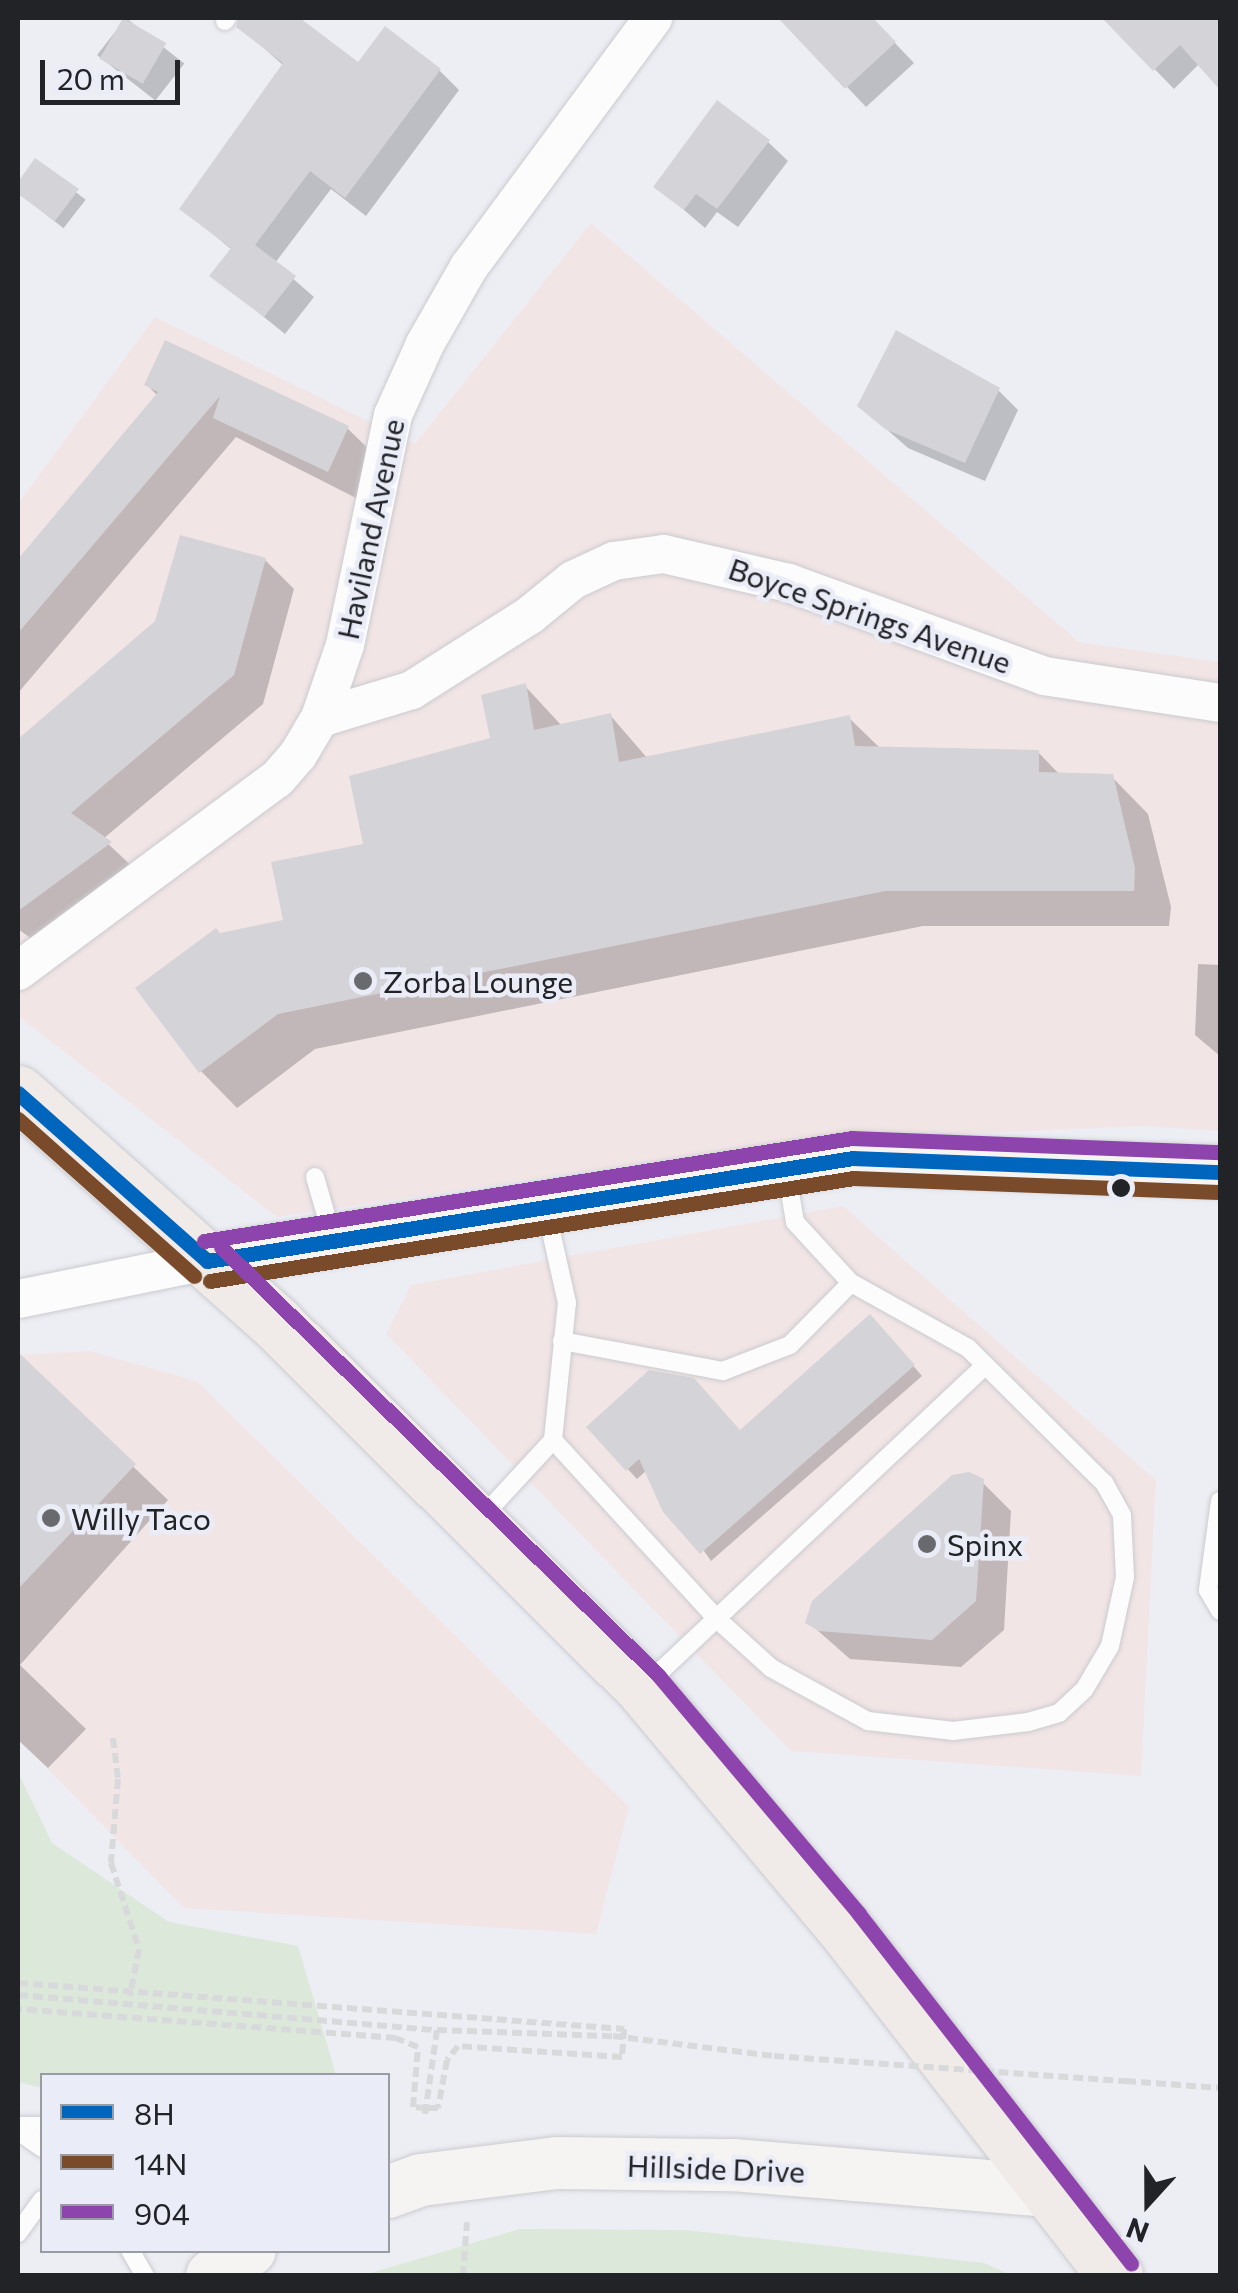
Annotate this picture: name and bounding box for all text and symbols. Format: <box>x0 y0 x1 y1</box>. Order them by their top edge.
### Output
scale bar <box>45 40 185 102</box>
text: 20 m <box>57 59 125 96</box>
street label: Haviland Avenue <box>329 415 411 643</box>
street label: Boyce Springs Avenue <box>724 550 1016 680</box>
place label: Zorba Lounge <box>383 963 573 999</box>
marker: Zorba Lounge <box>352 970 374 992</box>
unlabelled marker <box>1111 1178 1131 1198</box>
place label: Willy Taco <box>71 1500 211 1536</box>
marker: Willy Taco <box>40 1507 62 1529</box>
place label: Spinx <box>947 1526 1023 1562</box>
marker: Spinx <box>916 1533 938 1555</box>
legend <box>40 2073 390 2253</box>
text: 8H <box>134 2094 175 2131</box>
text: 14N <box>134 2144 187 2181</box>
street label: Hillside Drive <box>626 2147 806 2189</box>
north arrow <box>1098 2153 1198 2253</box>
text: 904 <box>134 2194 190 2231</box>
text: N <box>1121 2211 1153 2251</box>

